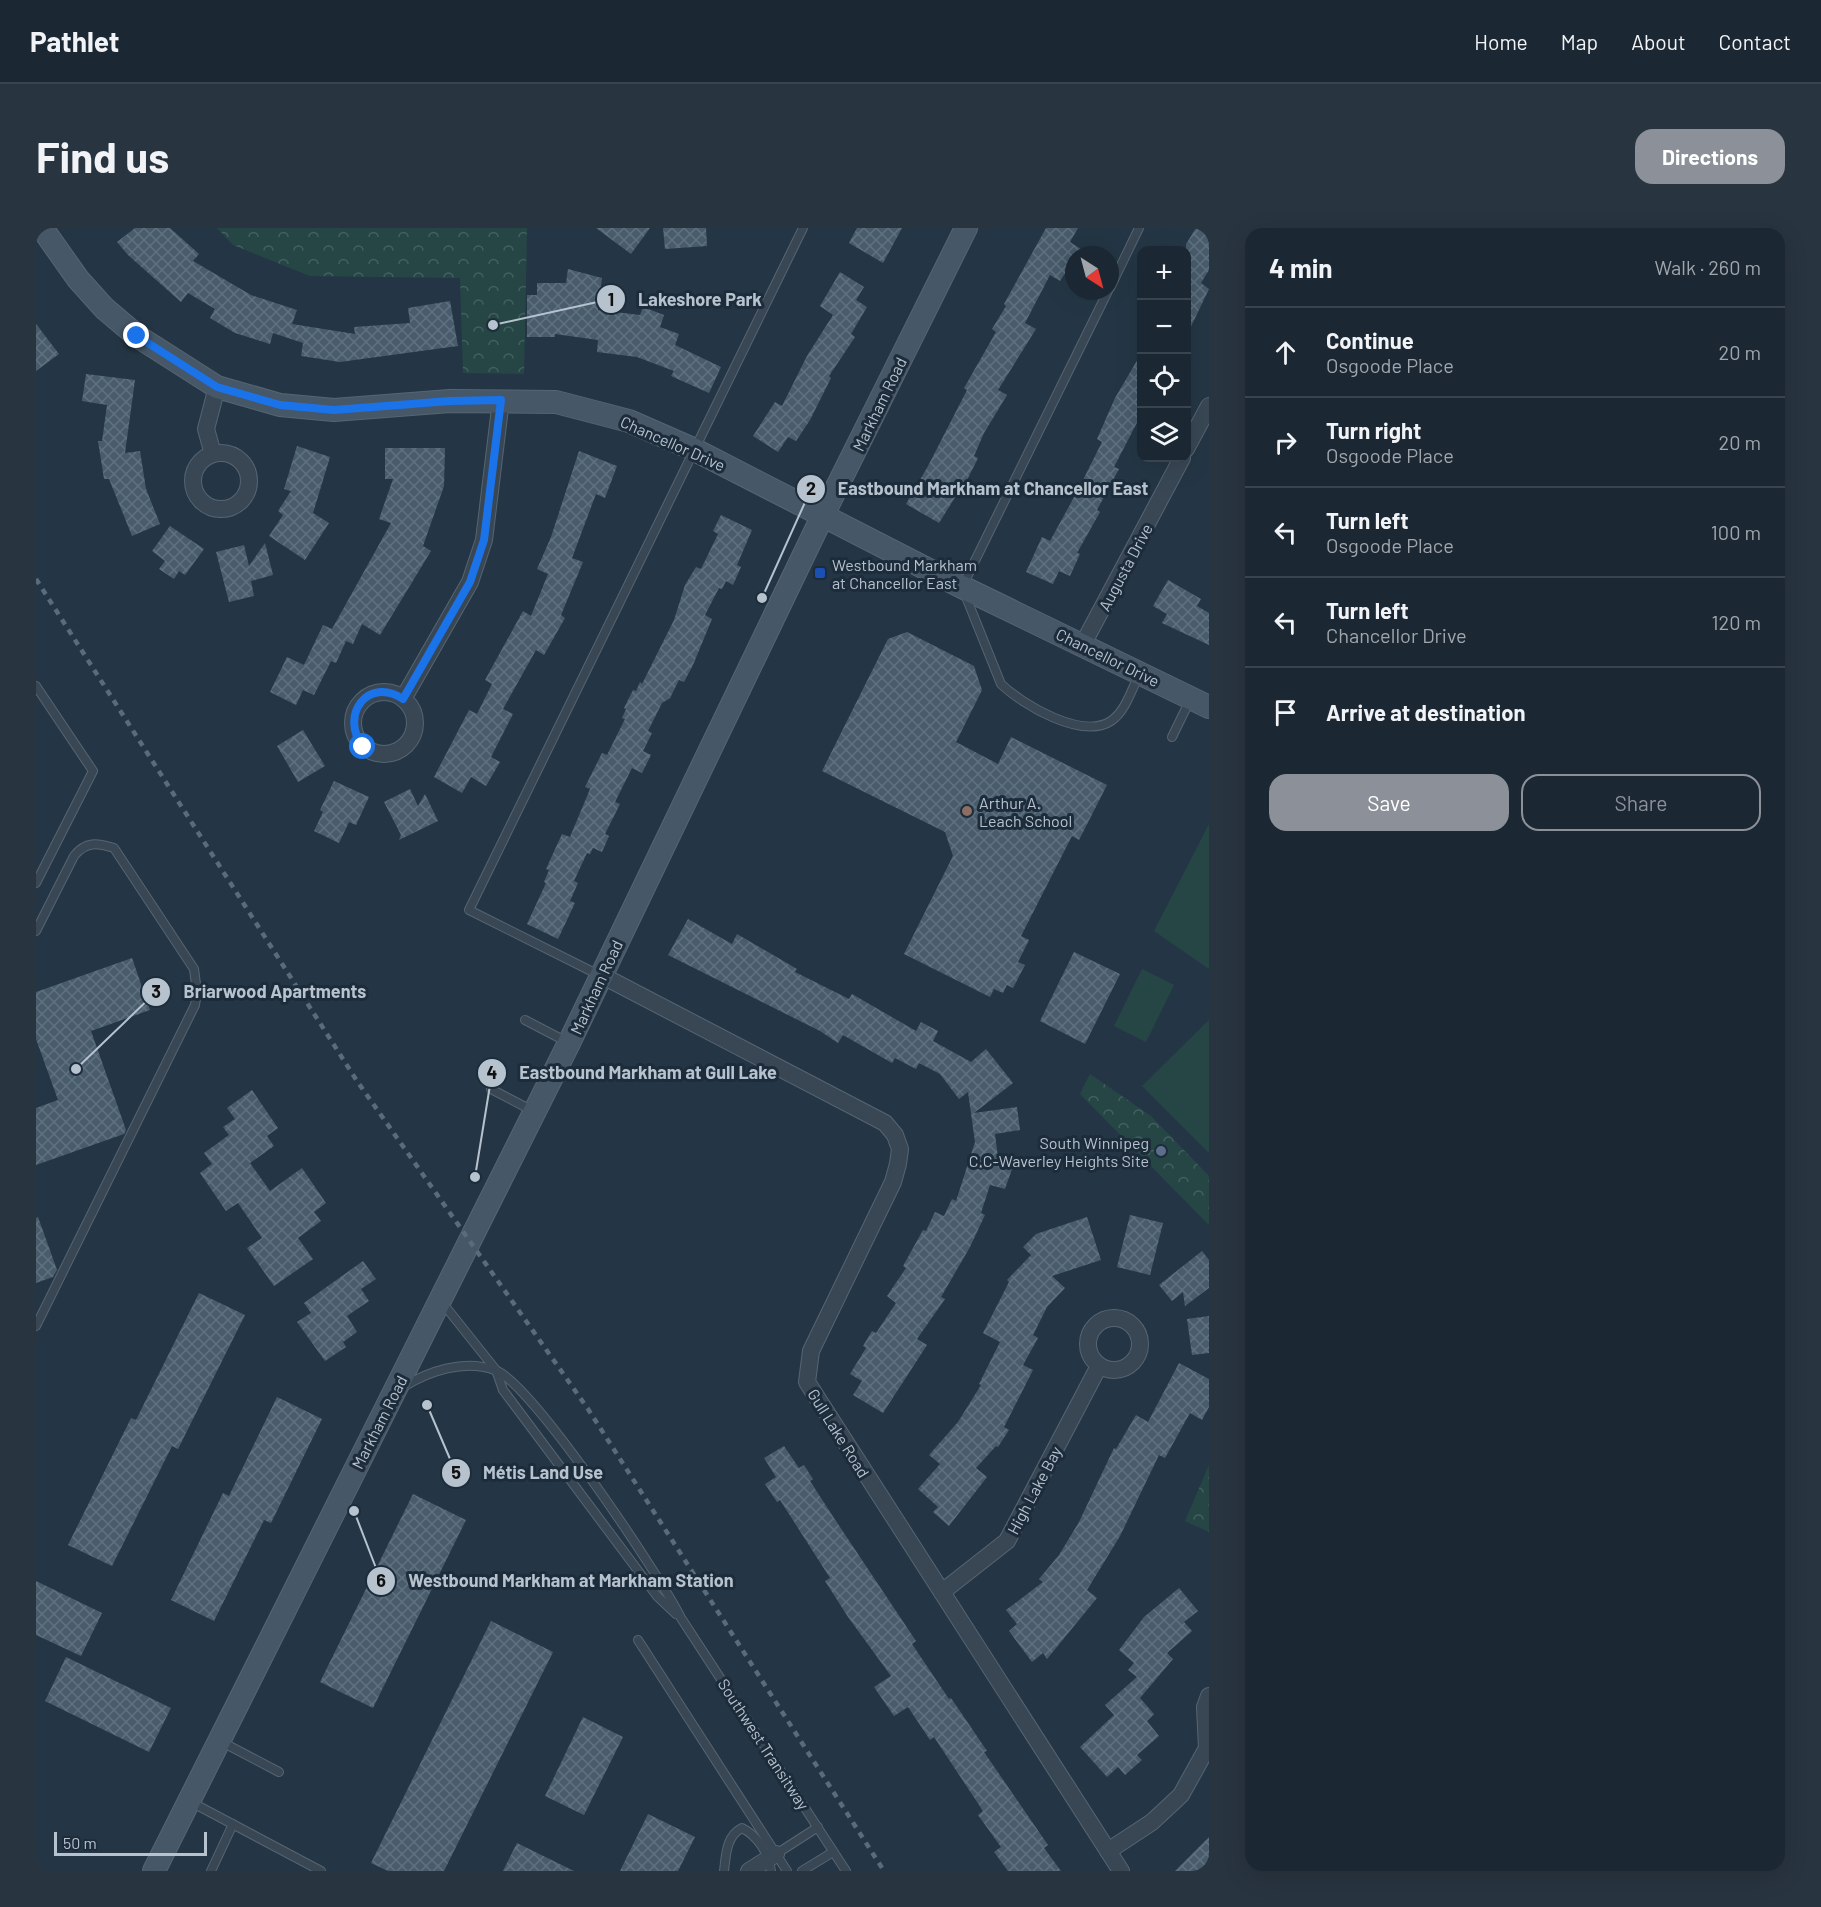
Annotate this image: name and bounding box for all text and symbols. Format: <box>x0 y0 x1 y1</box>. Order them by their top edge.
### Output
text: Pathlet <box>30 24 119 58</box>
text: Home <box>1474 29 1528 54</box>
text: Map <box>1561 29 1598 54</box>
text: About <box>1631 29 1686 54</box>
text: Contact <box>1719 29 1791 54</box>
button: Directions <box>1635 129 1785 184</box>
text: Find us <box>36 131 169 181</box>
north arrow <box>1065 246 1119 300</box>
map controls <box>1137 246 1191 462</box>
button: + <box>1137 246 1191 300</box>
text: 4 min <box>1269 252 1333 283</box>
text: Walk · 260 m <box>1654 255 1761 279</box>
callout: Lakeshore Park <box>596 281 774 317</box>
text: 1 <box>608 288 614 310</box>
text: Lakeshore Park <box>638 288 762 310</box>
button: − <box>1137 300 1191 354</box>
route end <box>123 322 149 348</box>
text: Continue <box>1326 327 1414 353</box>
icon: ahead <box>1269 336 1302 369</box>
text: 20 m <box>1718 340 1761 364</box>
text: Osgoode Place <box>1326 353 1454 377</box>
street label: Markham Road <box>848 354 910 454</box>
button: locate <box>1137 354 1191 408</box>
button: layers <box>1137 408 1191 462</box>
street label: Chancellor Drive <box>618 411 728 475</box>
text: Turn right <box>1326 417 1421 443</box>
icon: right <box>1269 426 1302 459</box>
text: 20 m <box>1718 430 1761 454</box>
text: Osgoode Place <box>1326 443 1454 467</box>
callout: Eastbound Markham at Chancellor East <box>796 471 1161 507</box>
text: 2 <box>806 477 816 499</box>
text: Eastbound Markham at Chancellor East <box>838 477 1148 499</box>
text: Turn left <box>1326 507 1409 533</box>
icon: left <box>1269 516 1302 549</box>
street label: Augusta Drive <box>1094 520 1156 614</box>
text: 100 m <box>1711 520 1761 544</box>
text: Osgoode Place <box>1326 533 1454 557</box>
place label: Westbound Markham at Chancellor East <box>832 555 977 592</box>
marker: Westbound Markham at Chancellor East <box>813 566 827 580</box>
text: Turn left <box>1326 597 1409 623</box>
icon: left <box>1269 606 1302 639</box>
text: 120 m <box>1711 610 1761 634</box>
text: Chancellor Drive <box>1326 623 1467 647</box>
street label: Chancellor Drive <box>1053 624 1163 690</box>
icon: arrive <box>1269 696 1302 729</box>
text: Arrive at destination <box>1326 699 1525 725</box>
route start <box>349 733 375 759</box>
button: Save <box>1269 774 1509 831</box>
button: Share <box>1521 774 1761 831</box>
place label: Arthur A. Leach School <box>979 793 1072 830</box>
marker: Arthur A. Leach School <box>960 804 974 818</box>
street label: Markham Road <box>566 937 626 1037</box>
callout: Briarwood Apartments <box>141 974 378 1010</box>
text: 3 <box>151 980 161 1002</box>
text: Briarwood Apartments <box>184 980 366 1002</box>
callout: Eastbound Markham at Gull Lake <box>477 1055 789 1091</box>
text: 4 <box>487 1061 498 1083</box>
text: Eastbound Markham at Gull Lake <box>519 1061 777 1083</box>
place label: South Winnipeg C.C-Waverley Heights Site <box>969 1133 1149 1170</box>
marker: South Winnipeg C.C-Waverley Heights Site <box>1154 1144 1168 1158</box>
street label: Markham Road <box>347 1372 411 1472</box>
street label: Gull Lake Road <box>804 1385 874 1481</box>
street label: High Lake Bay <box>1003 1442 1065 1537</box>
callout: Métis Land Use <box>441 1455 615 1491</box>
text: 5 <box>451 1461 461 1483</box>
text: Métis Land Use <box>483 1461 603 1483</box>
callout: Westbound Markham at Markham Station <box>366 1563 746 1599</box>
text: 6 <box>376 1569 386 1591</box>
text: Westbound Markham at Markham Station <box>408 1569 734 1591</box>
street label: Southwest Transitway <box>714 1675 814 1814</box>
scale bar <box>54 1829 207 1856</box>
text: 50 m <box>63 1833 97 1852</box>

